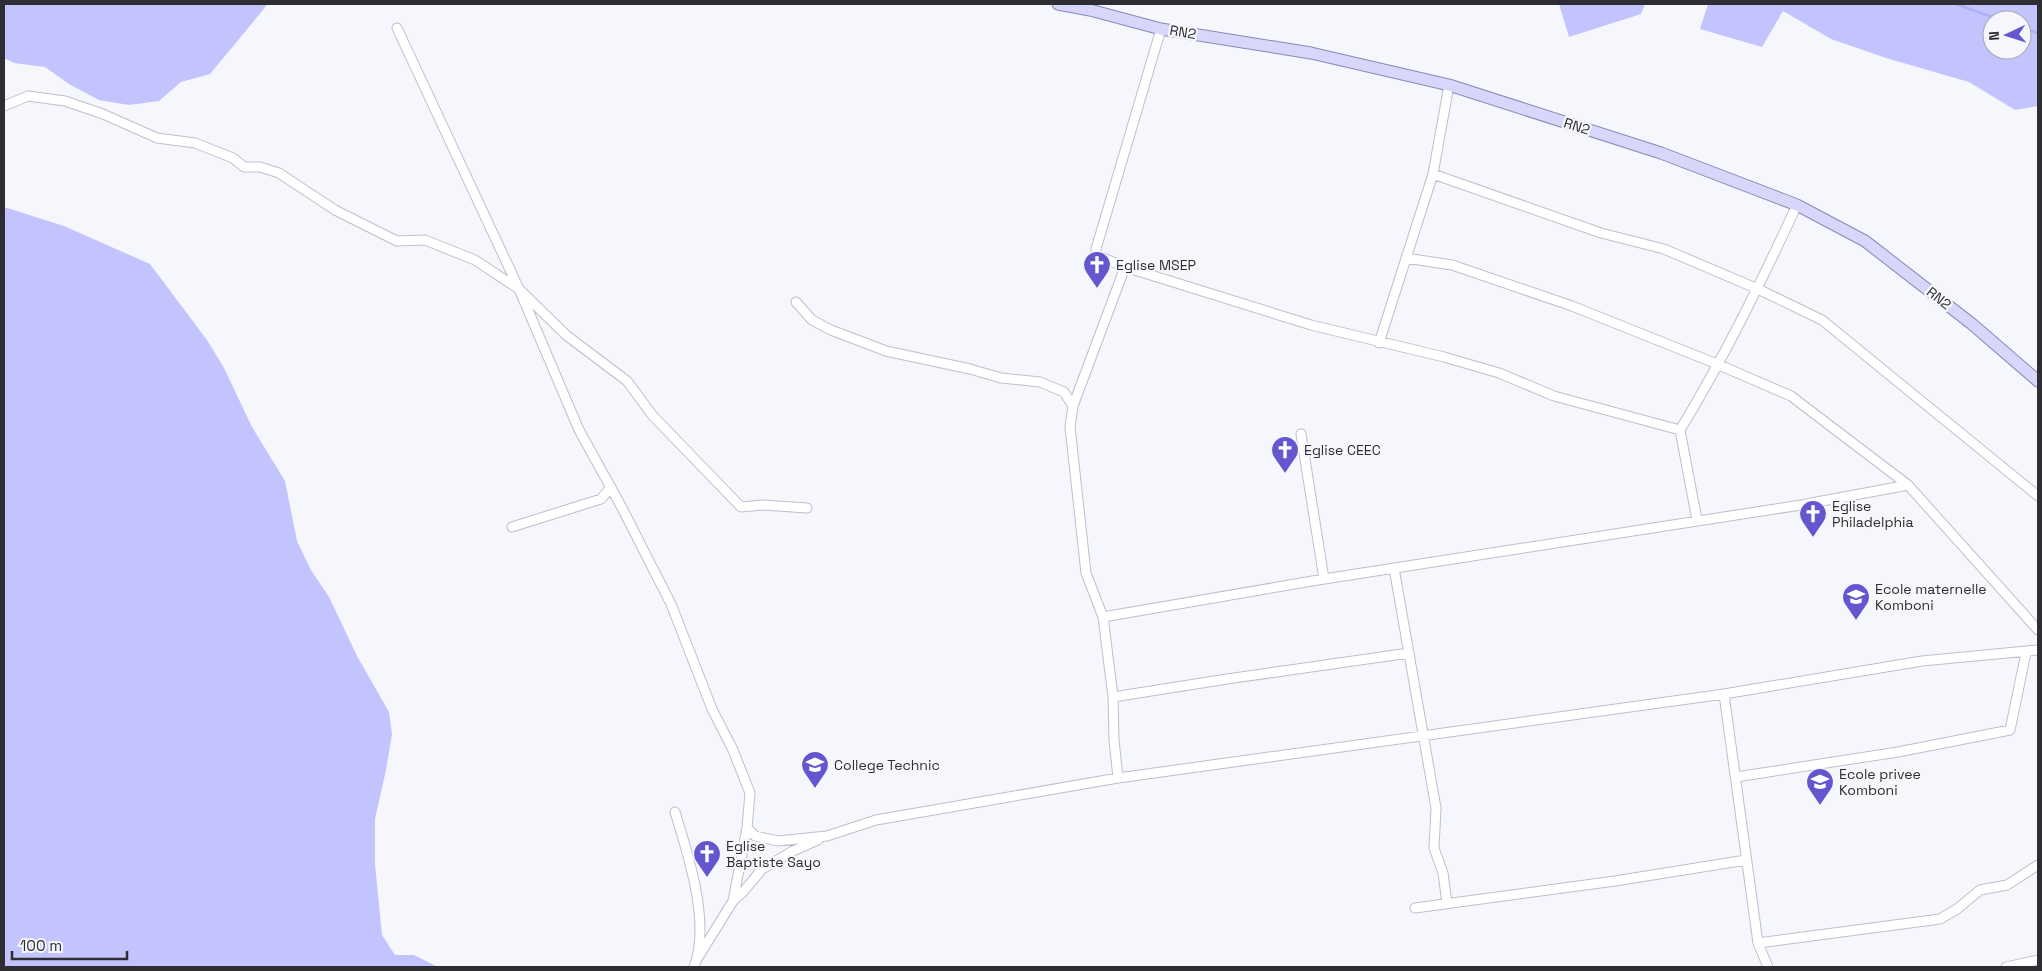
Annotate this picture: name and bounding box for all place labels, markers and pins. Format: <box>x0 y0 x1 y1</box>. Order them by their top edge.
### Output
church icon: Eglise MSEP <box>1082 250 1112 289</box>
place label: Eglise MSEP <box>1116 256 1196 274</box>
church icon: Eglise CEEC <box>1270 435 1300 474</box>
place label: Eglise CEEC <box>1304 441 1381 459</box>
place label: Eglise Philadelphia <box>1832 497 1914 531</box>
church icon: Eglise Philadelphia <box>1798 499 1828 538</box>
place label: Ecole maternelle Komboni <box>1875 580 1987 614</box>
school or university icon: Ecole maternelle Komboni <box>1841 582 1871 621</box>
school or university icon: College Technic <box>800 750 830 789</box>
place label: College Technic <box>834 756 940 774</box>
place label: Ecole privee Komboni <box>1839 765 1921 799</box>
school or university icon: Ecole privee Komboni <box>1805 767 1835 806</box>
place label: Eglise Baptiste Sayo <box>726 837 821 871</box>
church icon: Eglise Baptiste Sayo <box>692 839 722 878</box>

